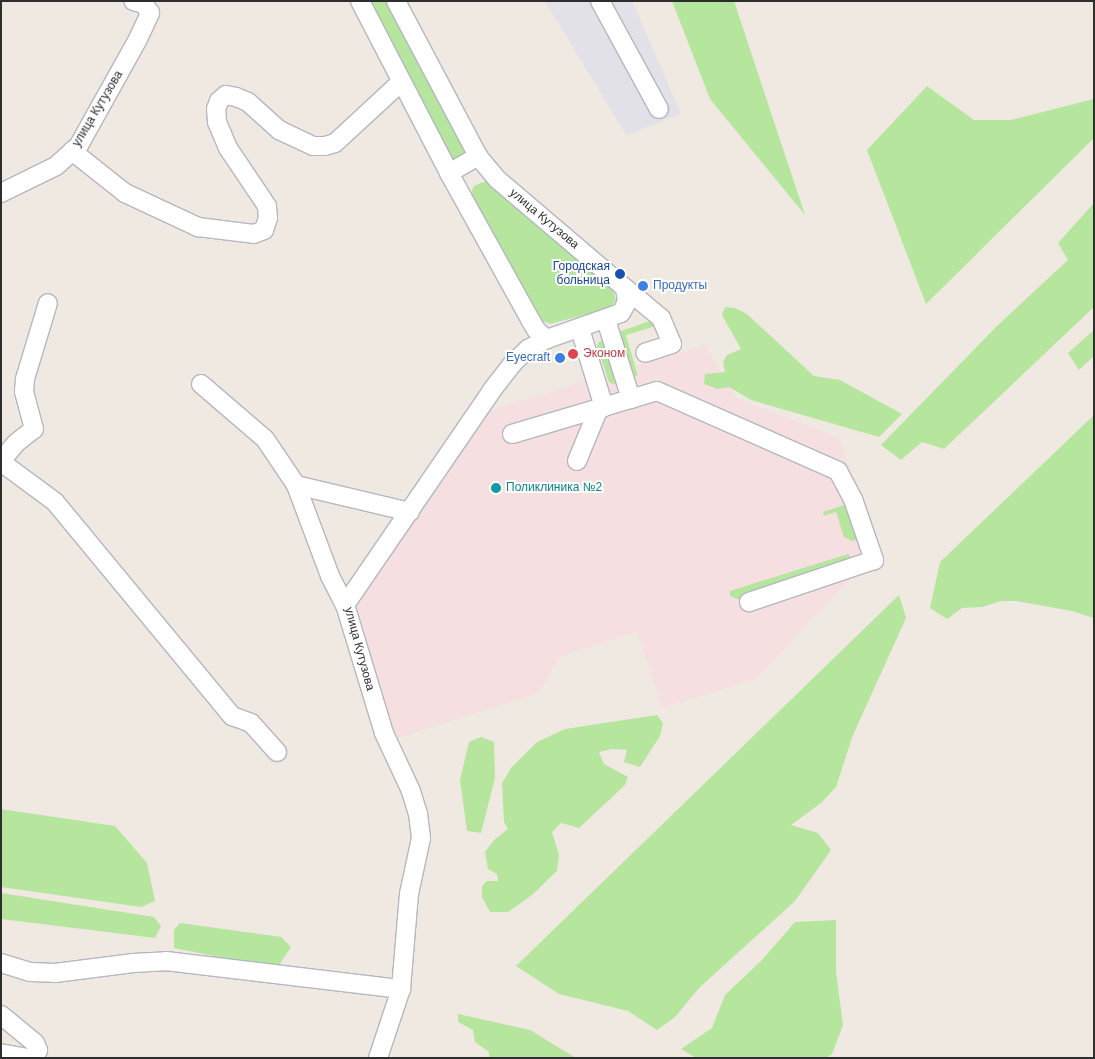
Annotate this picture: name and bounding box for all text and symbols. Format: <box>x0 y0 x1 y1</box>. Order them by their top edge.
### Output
street label: улица Кутузова <box>70 68 126 150</box>
street label: улица Кутузова <box>506 186 582 252</box>
place label: Городская больница <box>553 260 610 288</box>
marker: Городская больница <box>614 268 626 280</box>
place label: Продукты <box>653 279 707 293</box>
marker: Продукты <box>637 280 649 292</box>
place label: Эконом <box>583 347 625 361</box>
marker: Эконом <box>567 348 579 360</box>
place label: Eyecraft <box>506 351 550 365</box>
marker: Eyecraft <box>554 352 566 364</box>
place label: Поликлиника №2 <box>506 481 602 495</box>
marker: Поликлиника №2 <box>490 482 502 494</box>
street label: улица Кутузова <box>341 606 377 692</box>

